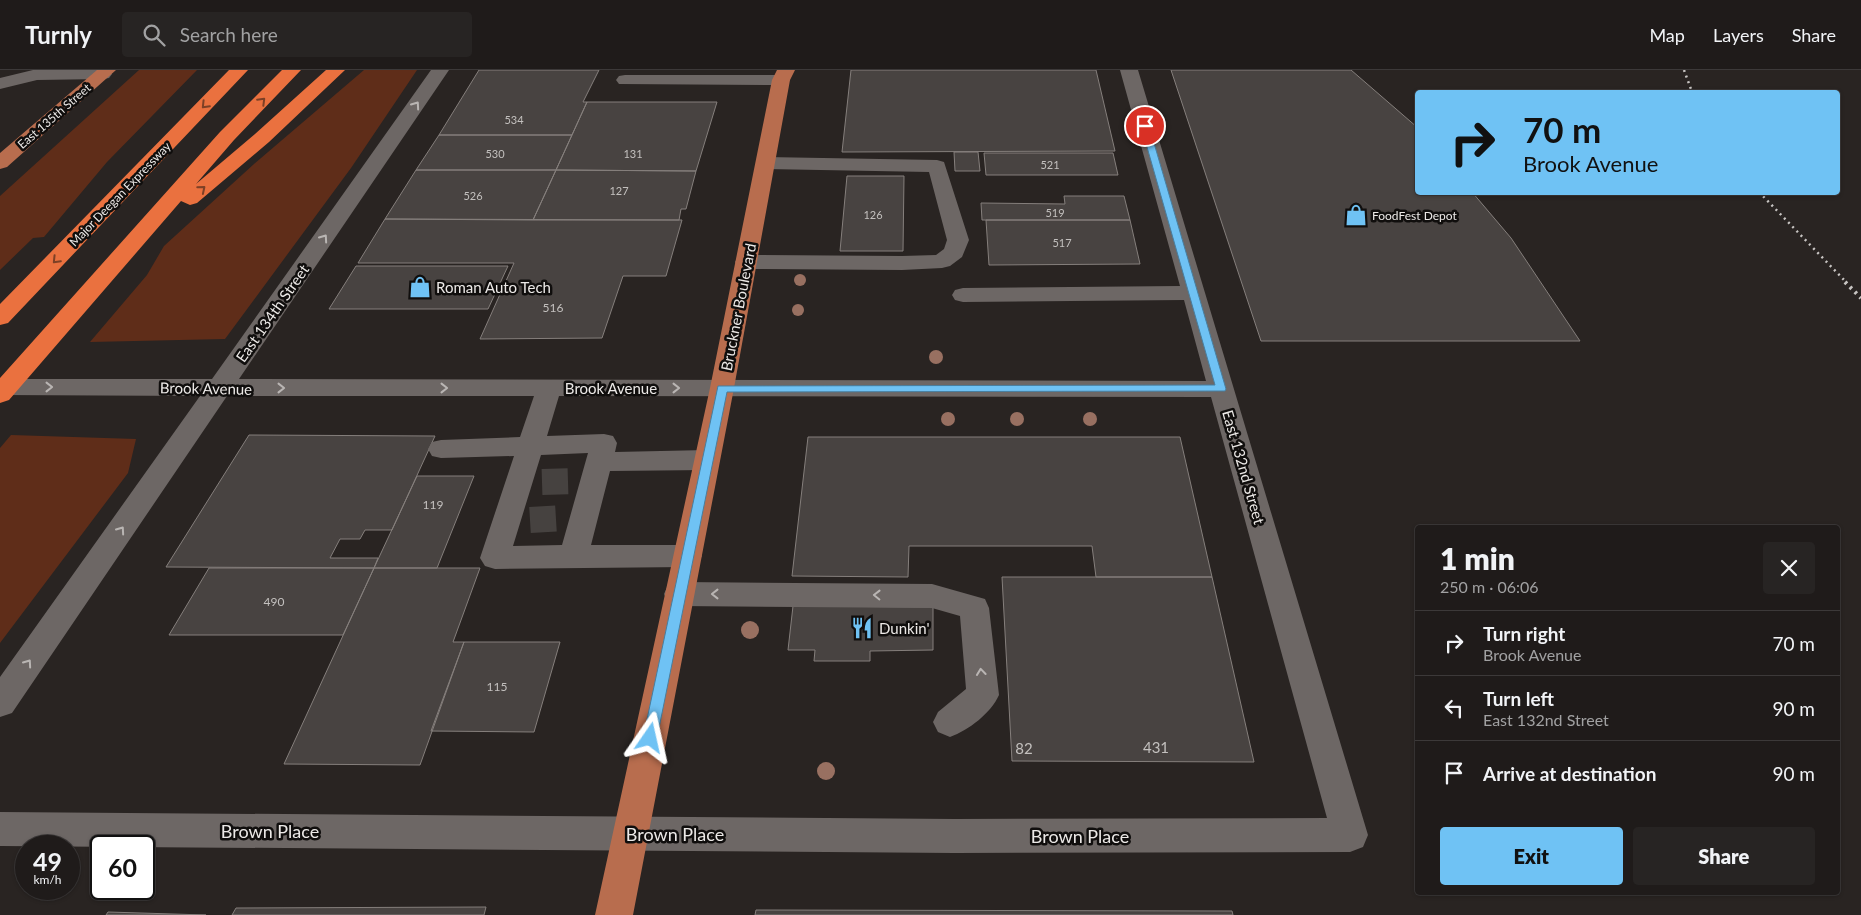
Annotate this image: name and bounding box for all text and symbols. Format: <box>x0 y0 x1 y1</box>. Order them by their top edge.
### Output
search box <box>122 12 472 57</box>
text: Turnly <box>25 20 92 49</box>
icon: search <box>140 21 168 49</box>
text: Search here <box>180 23 278 46</box>
text: Map <box>1649 24 1685 46</box>
text: Layers <box>1713 24 1764 46</box>
text: Share <box>1792 24 1836 46</box>
street label: East 135th Street <box>14 80 94 152</box>
one-way arrow <box>256 98 265 107</box>
one-way arrow <box>202 99 211 108</box>
one-way arrow <box>410 101 419 110</box>
pin <box>1124 105 1166 147</box>
text: 70 m <box>1523 108 1601 150</box>
icon: right <box>1440 110 1505 175</box>
icon: arrive <box>1131 112 1159 140</box>
house number: 534 <box>504 113 524 126</box>
street label: Major Deegan Expressway <box>66 138 174 249</box>
house number: 530 <box>485 147 505 160</box>
house number: 131 <box>623 147 643 160</box>
text: Brook Avenue <box>1523 150 1658 177</box>
house number: 521 <box>1040 158 1060 171</box>
house number: 127 <box>609 184 629 197</box>
one-way arrow <box>196 186 205 195</box>
house number: 526 <box>463 189 483 202</box>
shop icon: FoodFest Depot <box>1343 202 1369 228</box>
house number: 519 <box>1045 206 1065 219</box>
house number: 126 <box>863 208 883 221</box>
place label: FoodFest Depot <box>1372 208 1457 223</box>
one-way arrow <box>318 235 327 244</box>
house number: 517 <box>1052 236 1072 249</box>
street label: Bruckner Boulevard <box>717 242 759 372</box>
one-way arrow <box>53 254 62 263</box>
street label: East 134th Street <box>232 260 313 365</box>
shop icon: Roman Auto Tech <box>407 274 433 300</box>
place label: Roman Auto Tech <box>436 278 551 296</box>
house number: 516 <box>543 300 563 315</box>
street label: Brook Avenue <box>160 378 252 398</box>
street label: Brook Avenue <box>565 379 657 397</box>
one-way arrow <box>45 382 53 392</box>
one-way arrow <box>278 383 285 393</box>
one-way arrow <box>440 383 448 393</box>
one-way arrow <box>672 383 680 393</box>
street label: East 132nd Street <box>1219 408 1269 527</box>
house number: 119 <box>423 497 443 512</box>
one-way arrow <box>115 526 124 535</box>
text: 1 min <box>1440 540 1515 576</box>
button: close <box>1763 542 1815 594</box>
text: 250 m · 06:06 <box>1440 577 1539 596</box>
one-way arrow <box>711 589 718 599</box>
one-way arrow <box>873 590 881 600</box>
house number: 490 <box>264 594 284 609</box>
restaurant icon: Dunkin' <box>849 615 875 641</box>
place label: Dunkin' <box>879 619 930 637</box>
text: Turn right <box>1483 622 1565 645</box>
icon: right <box>1440 629 1468 657</box>
text: 70 m <box>1772 632 1815 655</box>
text: Brook Avenue <box>1483 645 1581 664</box>
one-way arrow <box>22 659 31 669</box>
one-way arrow <box>976 668 987 676</box>
house number: 115 <box>487 679 507 694</box>
text: Turn left <box>1483 687 1554 710</box>
icon: left <box>1440 694 1468 722</box>
text: 90 m <box>1772 697 1815 720</box>
text: East 132nd Street <box>1483 710 1609 729</box>
position arrow <box>623 711 675 763</box>
house number: 431 <box>1143 738 1169 756</box>
house number: 82 <box>1015 739 1033 757</box>
icon: arrive <box>1440 759 1468 787</box>
text: Arrive at destination <box>1483 762 1656 785</box>
text: 90 m <box>1772 762 1815 785</box>
street label: Brown Place <box>221 820 319 842</box>
street label: Brown Place <box>626 823 724 845</box>
street label: Brown Place <box>1031 825 1129 847</box>
button: Exit <box>1440 827 1623 885</box>
button: Share <box>1633 827 1815 885</box>
speed limit sign: 60 <box>90 835 155 900</box>
text: 49 <box>33 846 62 876</box>
text: km/h <box>33 872 62 887</box>

